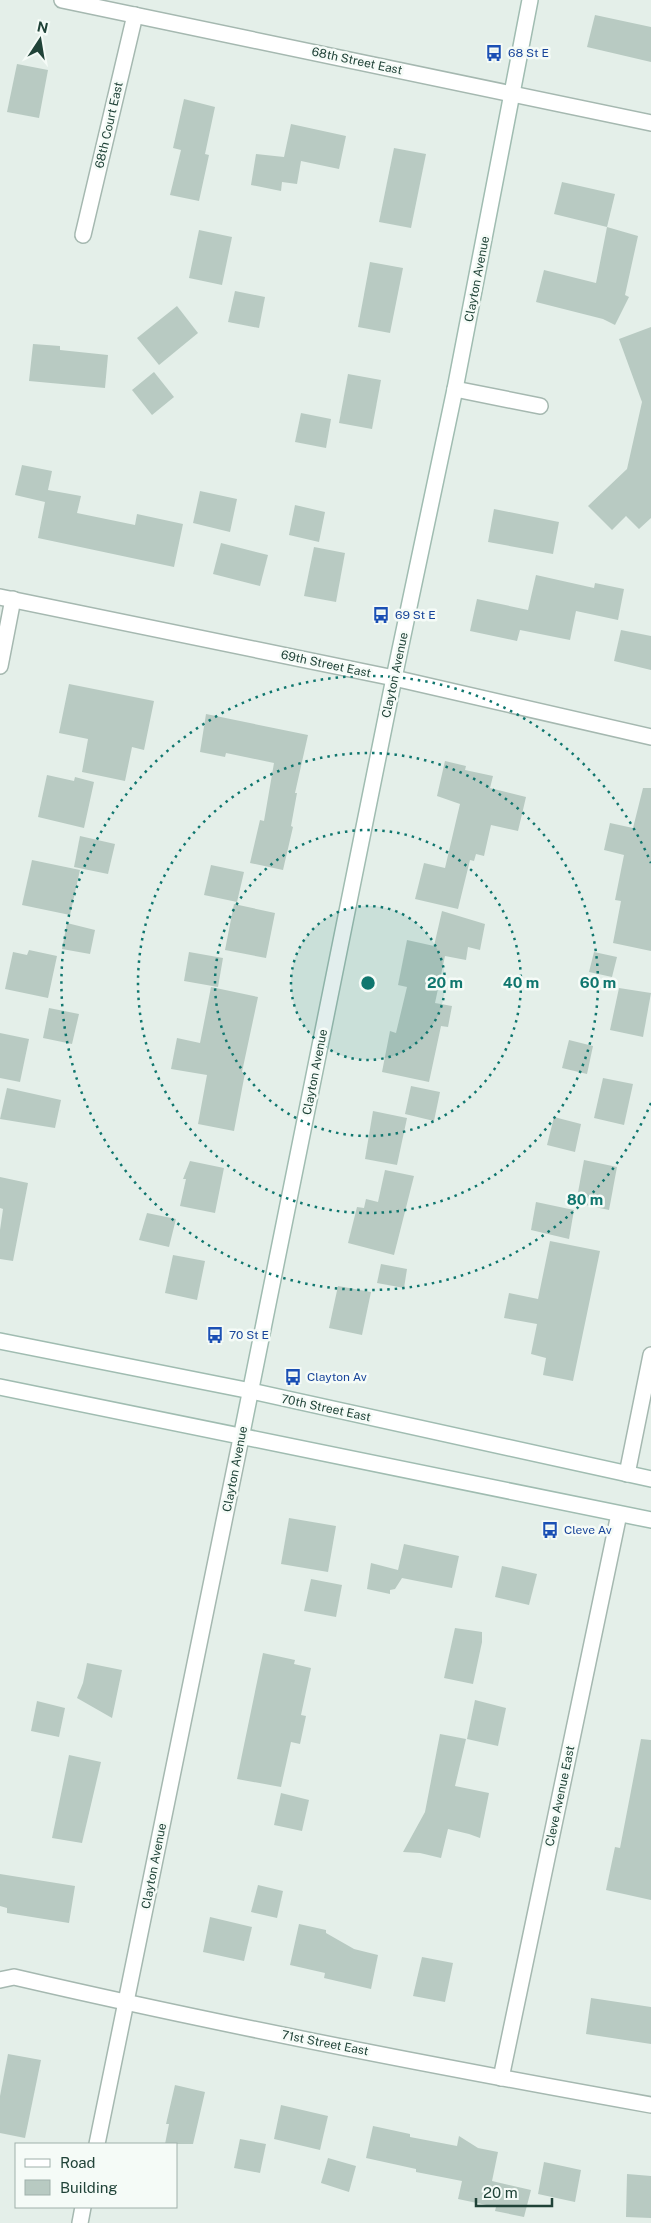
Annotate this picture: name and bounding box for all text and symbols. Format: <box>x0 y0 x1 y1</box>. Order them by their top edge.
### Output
north arrow <box>15 15 65 65</box>
text: N <box>36 18 50 36</box>
bus stop icon: 68 St E <box>484 43 504 63</box>
street label: 68th Street East <box>310 45 404 77</box>
place label: 68 St E <box>508 46 549 60</box>
street label: 68th Court East <box>92 80 126 170</box>
street label: Clayton Avenue <box>462 235 492 323</box>
bus stop icon: 69 St E <box>371 605 391 625</box>
place label: 69 St E <box>395 608 436 622</box>
street label: Clayton Avenue <box>379 631 411 719</box>
street label: 69th Street East <box>280 648 373 680</box>
centre of rings <box>359 974 377 992</box>
text: 20 m <box>427 974 463 991</box>
text: 40 m <box>503 974 539 991</box>
text: 60 m <box>580 974 616 991</box>
street label: Clayton Avenue <box>300 1028 330 1116</box>
text: 80 m <box>567 1191 603 1208</box>
bus stop icon: 70 St E <box>205 1325 225 1345</box>
place label: 70 St E <box>229 1328 269 1342</box>
bus stop icon: Clayton Av <box>283 1367 303 1387</box>
place label: Clayton Av <box>307 1370 367 1384</box>
street label: 70th Street East <box>280 1392 372 1424</box>
street label: Clayton Avenue <box>220 1425 250 1513</box>
bus stop icon: Cleve Av <box>540 1520 560 1540</box>
place label: Cleve Av <box>564 1523 612 1537</box>
street label: Cleve Avenue East <box>543 1744 578 1848</box>
street label: Clayton Avenue <box>139 1822 169 1910</box>
street label: 71st Street East <box>280 2028 370 2058</box>
legend <box>15 2143 178 2208</box>
text: Road <box>60 2154 96 2171</box>
scale bar <box>476 2176 552 2208</box>
text: Building <box>60 2179 118 2196</box>
text: 20 m <box>483 2184 518 2201</box>

